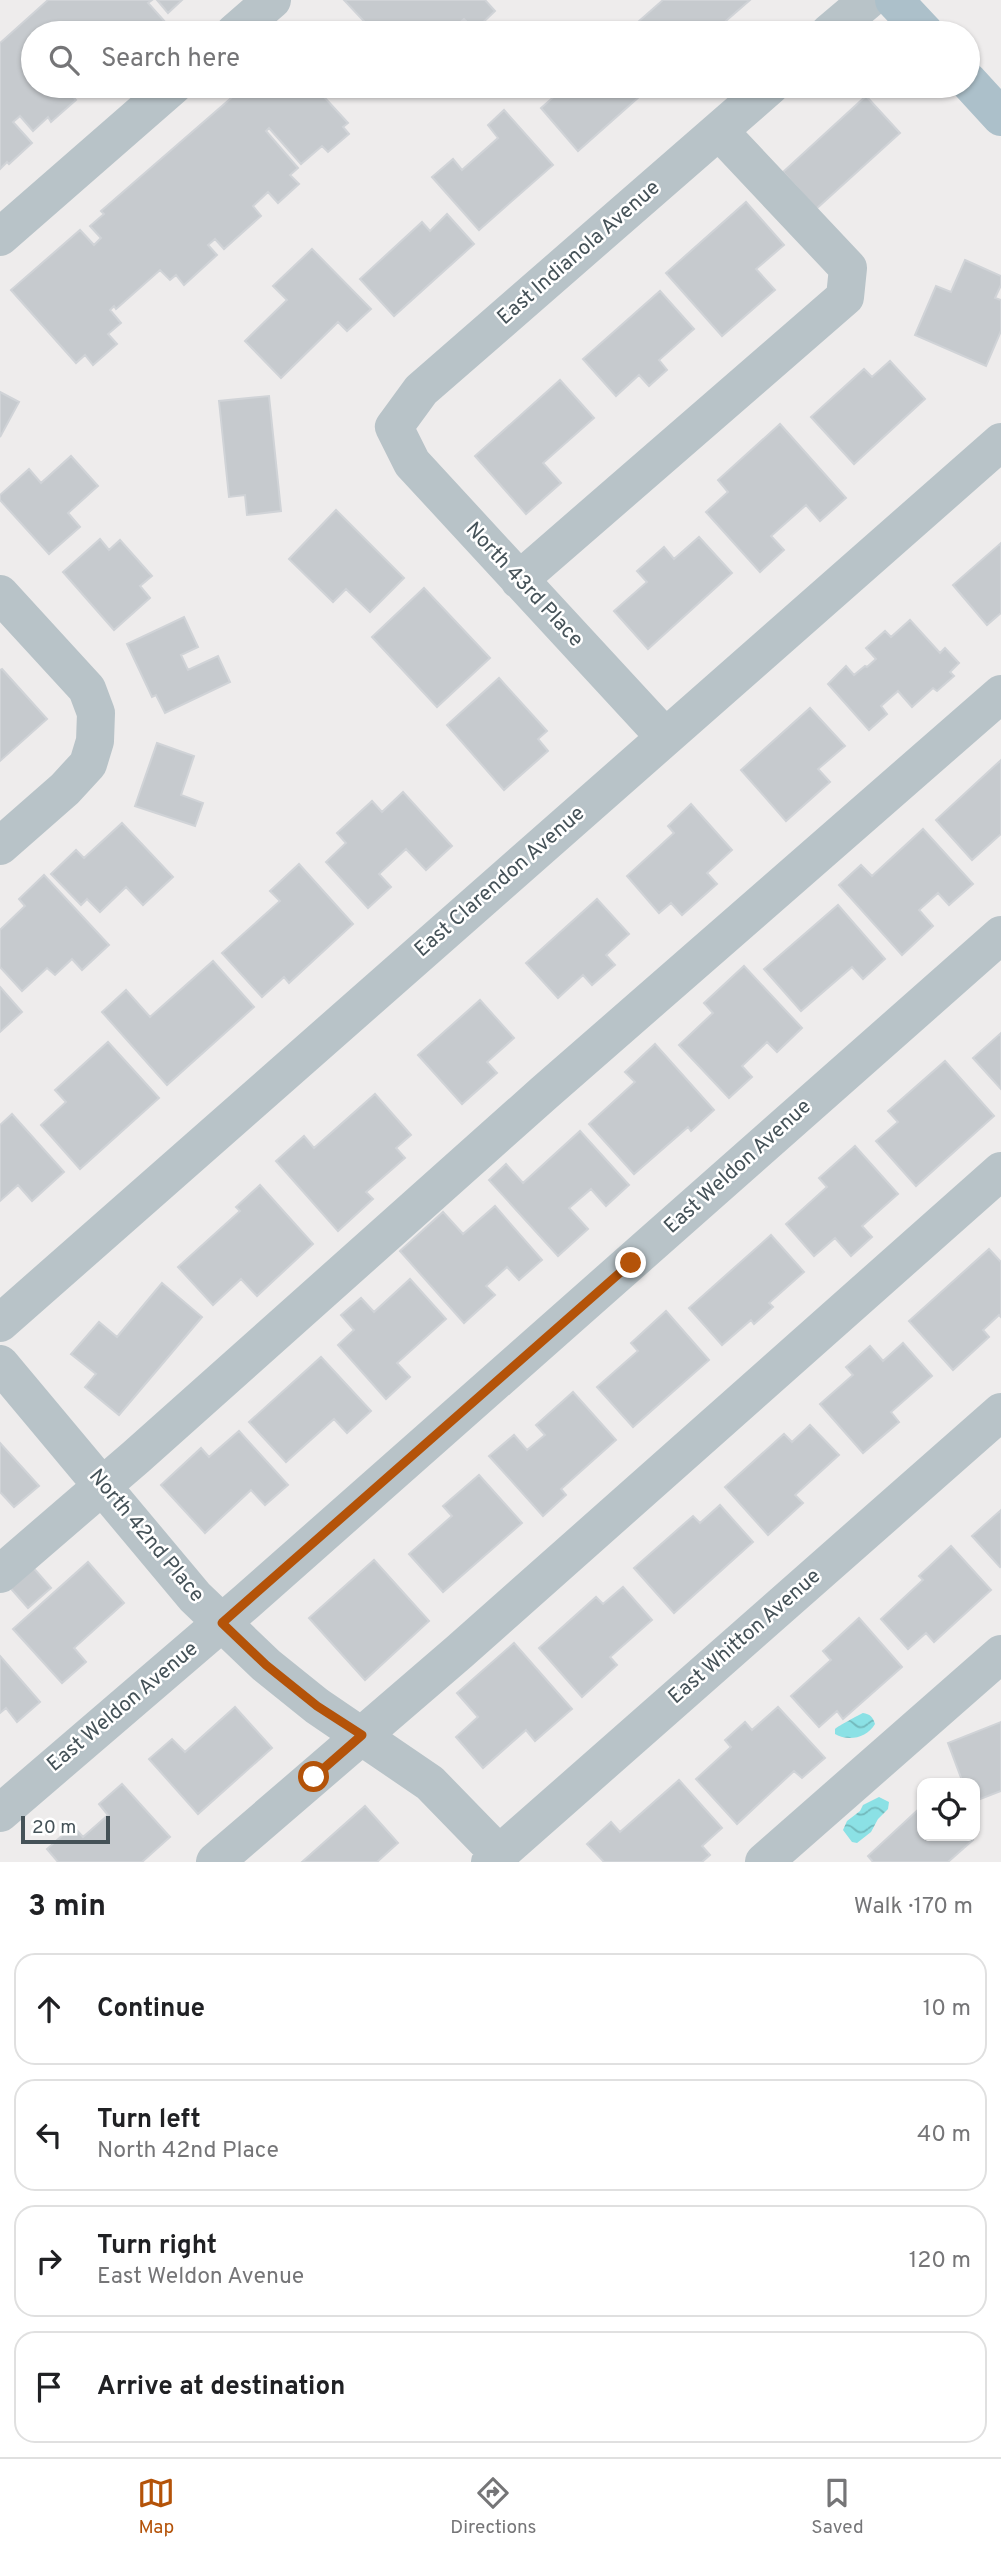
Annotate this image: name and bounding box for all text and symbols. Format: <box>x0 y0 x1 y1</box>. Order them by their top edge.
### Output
search box <box>21 21 980 98</box>
icon: search <box>45 41 83 79</box>
text: Search here <box>101 43 240 76</box>
street label: East Indianola Avenue <box>492 175 666 331</box>
street label: North 43rd Place <box>459 517 589 653</box>
street label: East Clarendon Avenue <box>409 801 591 963</box>
street label: East Weldon Avenue <box>659 1094 817 1240</box>
route end <box>615 1247 646 1278</box>
street label: North 42nd Place <box>82 1464 210 1608</box>
street label: East Whitton Avenue <box>663 1563 827 1711</box>
street label: East Weldon Avenue <box>42 1636 204 1778</box>
route start <box>298 1761 329 1792</box>
map controls <box>917 1778 980 1841</box>
button: locate <box>917 1778 980 1841</box>
scale bar <box>21 1813 110 1845</box>
text: 20 m <box>32 1816 76 1840</box>
text: 3 min <box>28 1889 106 1926</box>
text: Walk · 170 m <box>854 1893 973 1922</box>
icon: ahead <box>30 1990 68 2028</box>
text: Continue <box>97 1993 205 2026</box>
text: 10 m <box>923 1995 971 2024</box>
text: Turn left <box>97 2104 201 2137</box>
icon: left <box>30 2116 68 2154</box>
text: 40 m <box>917 2121 971 2150</box>
text: North 42nd Place <box>97 2137 279 2166</box>
text: Turn right <box>97 2230 217 2263</box>
icon: right <box>30 2242 68 2280</box>
text: 120 m <box>909 2247 971 2276</box>
text: East Weldon Avenue <box>97 2263 304 2292</box>
icon: arrive <box>30 2368 68 2406</box>
text: Arrive at destination <box>97 2371 345 2404</box>
tab: Map <box>137 2474 175 2540</box>
tab: Directions <box>450 2474 537 2540</box>
tab: Saved <box>811 2474 864 2540</box>

